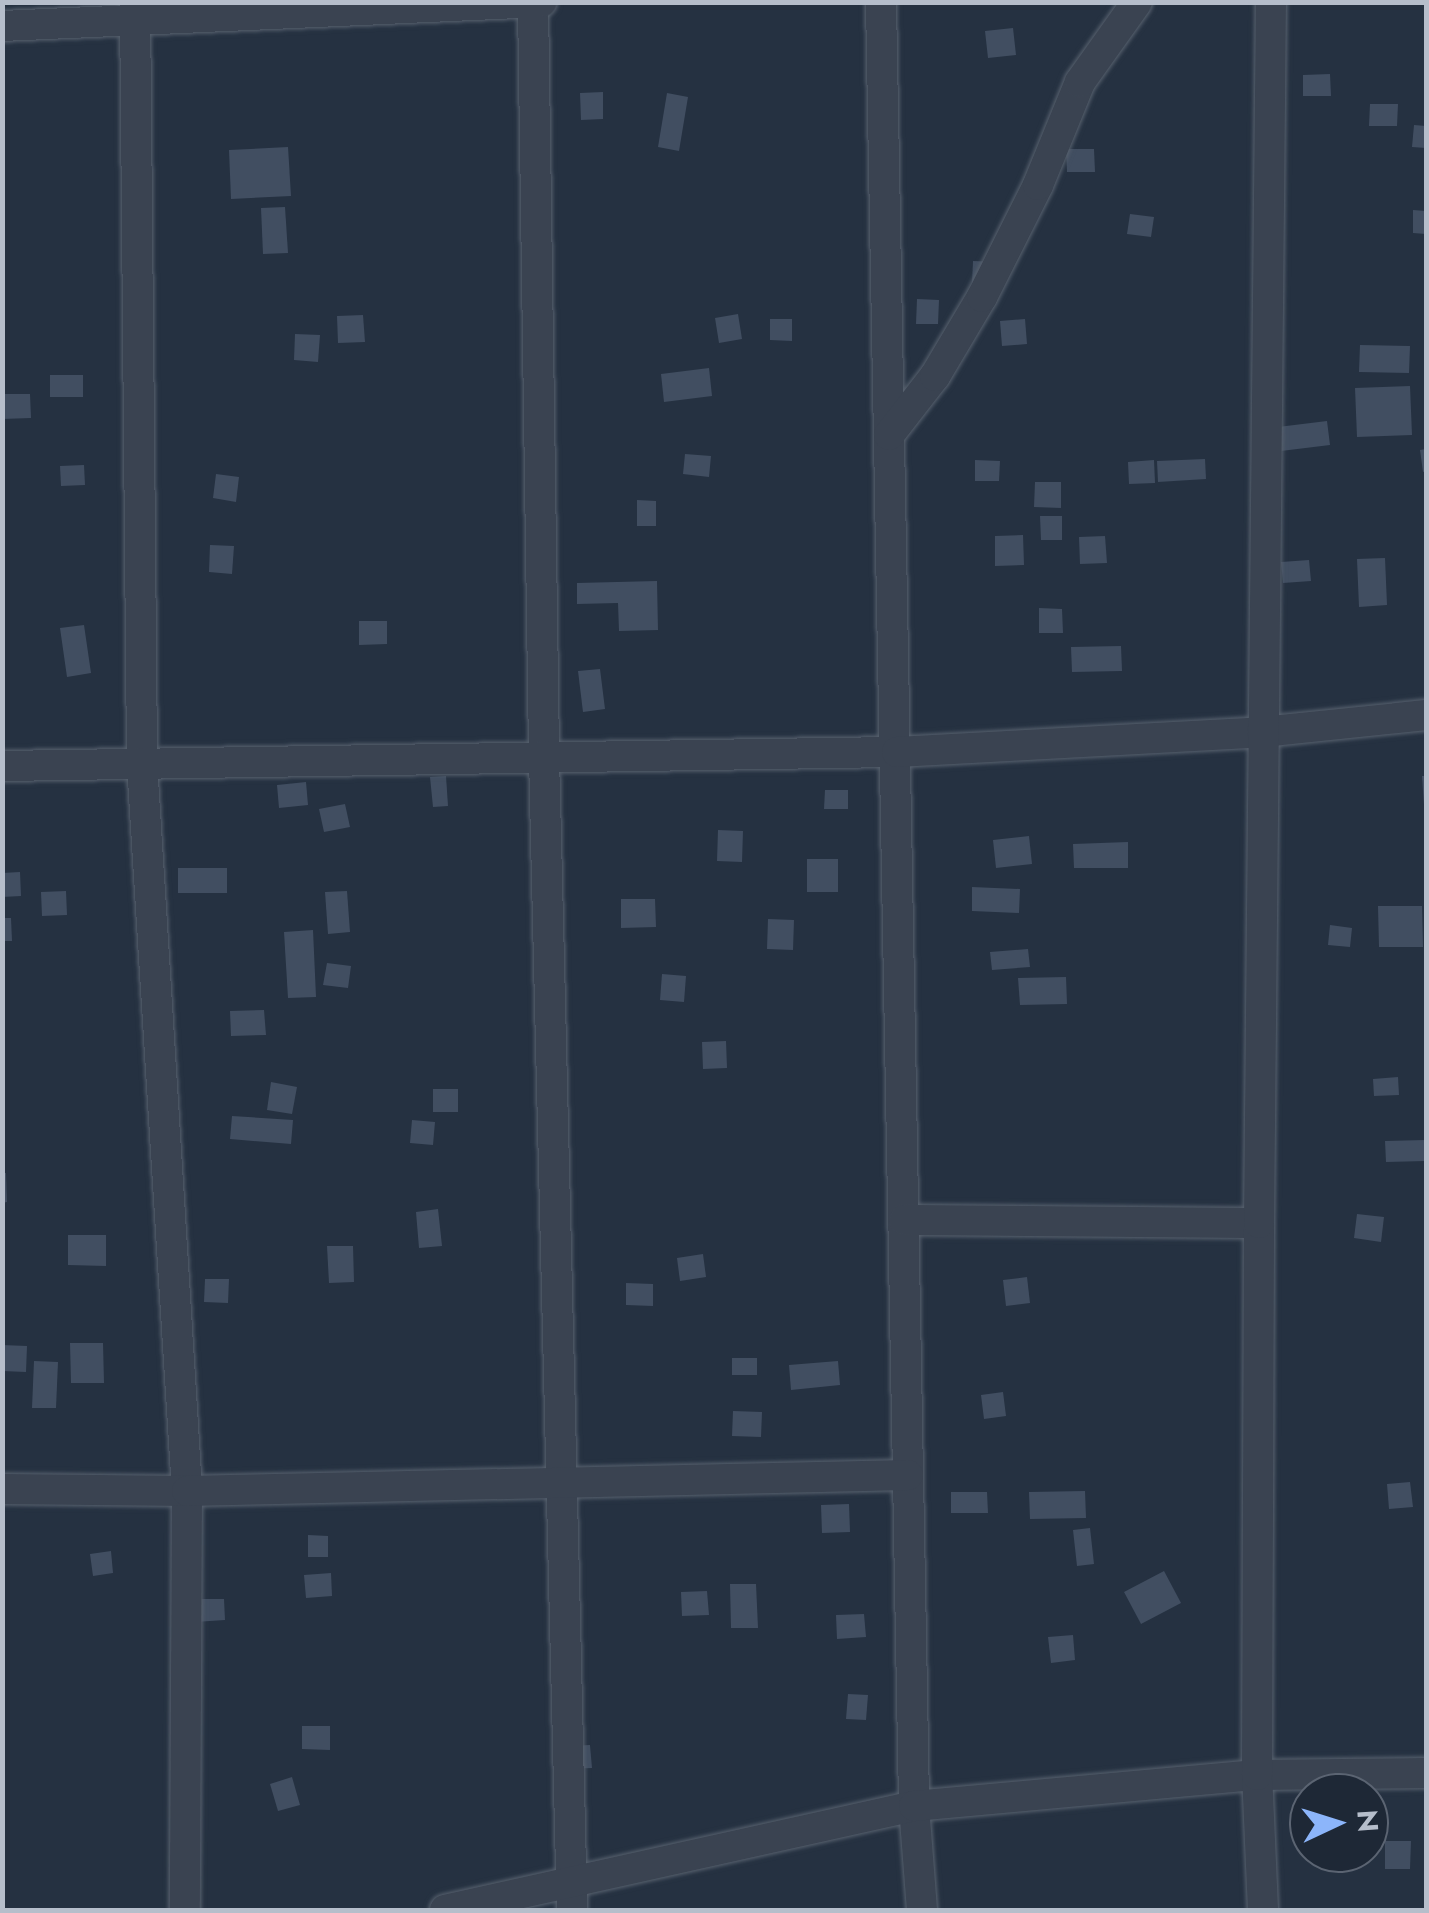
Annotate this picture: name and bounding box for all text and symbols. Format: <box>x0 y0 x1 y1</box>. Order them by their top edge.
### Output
north arrow <box>1289 1773 1389 1873</box>
text: N <box>1346 1808 1389 1834</box>

